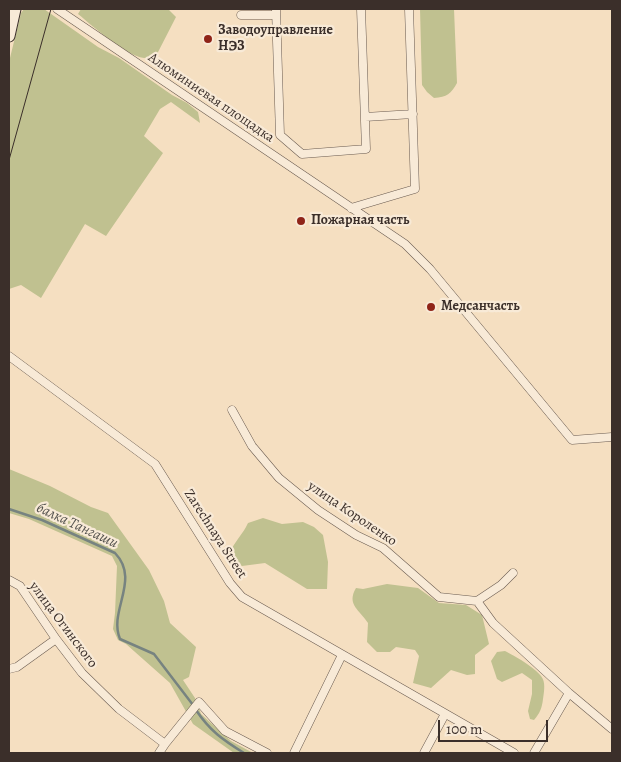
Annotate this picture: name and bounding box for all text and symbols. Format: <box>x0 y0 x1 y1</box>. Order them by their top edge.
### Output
place label: Заводоуправление НЭЗ <box>218 23 333 56</box>
marker: Заводоуправление НЭЗ <box>202 33 214 45</box>
street label: Алюминиевая площадка <box>145 49 277 147</box>
place label: Пожарная часть <box>311 213 409 229</box>
marker: Пожарная часть <box>295 215 307 227</box>
place label: Медсанчасть <box>441 299 520 315</box>
marker: Медсанчасть <box>425 301 437 313</box>
street label: улица Короленко <box>304 478 400 550</box>
street label: Zarechnaya Street <box>180 486 250 582</box>
water label: балка Тангаши <box>33 499 121 553</box>
street label: улица Огинского <box>25 579 101 671</box>
scale bar <box>441 710 551 742</box>
text: 100 m <box>446 719 483 739</box>

